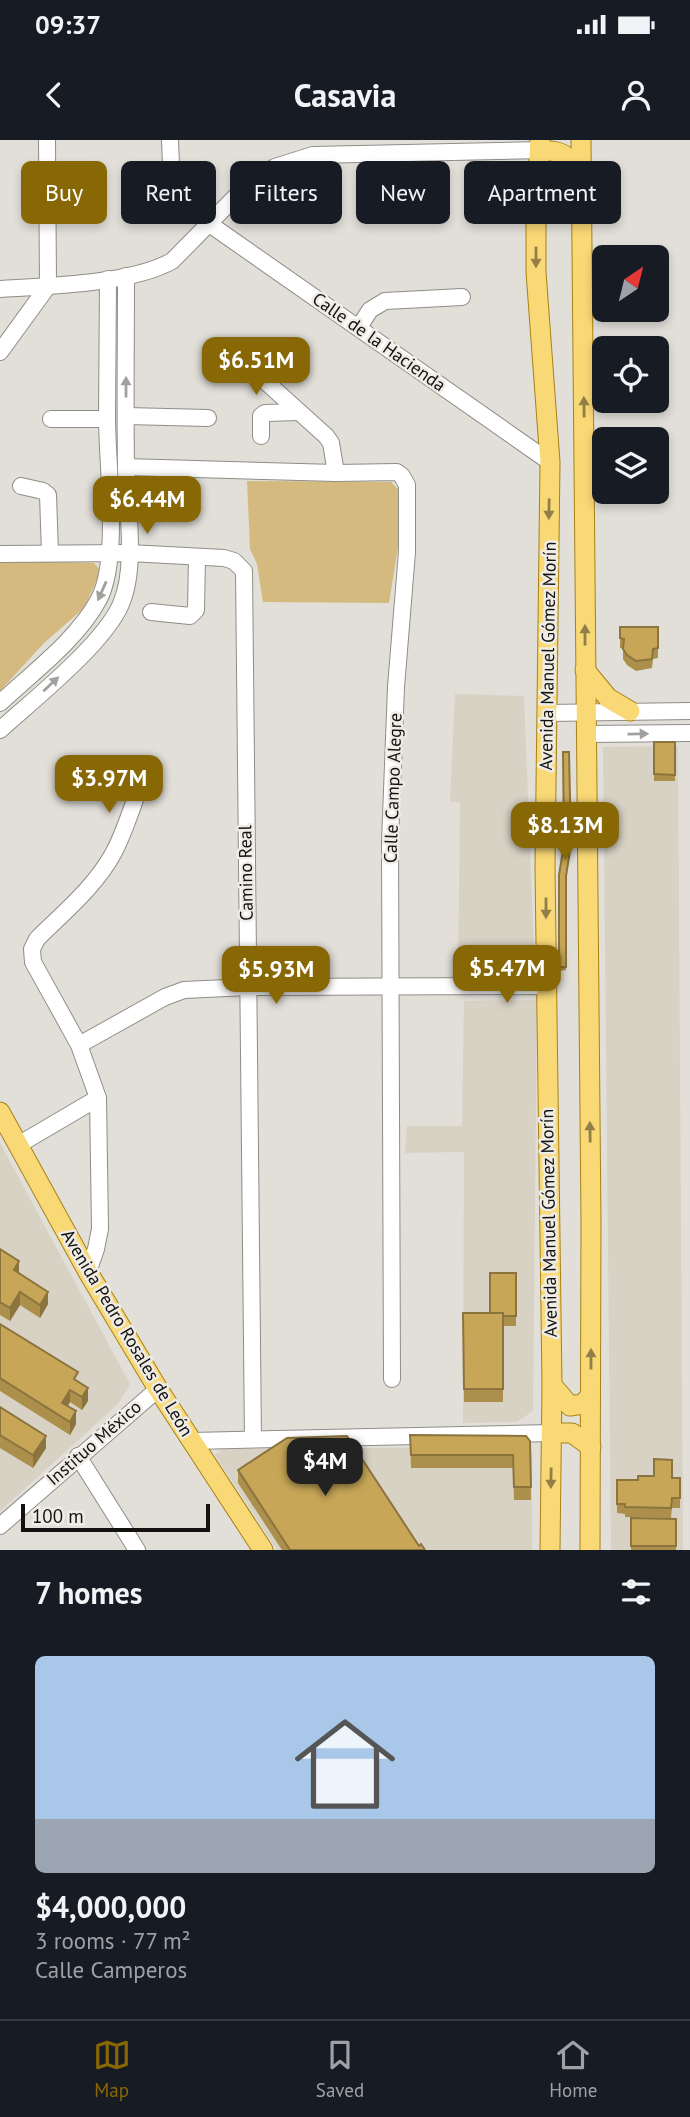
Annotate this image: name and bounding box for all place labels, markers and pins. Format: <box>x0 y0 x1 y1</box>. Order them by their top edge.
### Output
pin: $6.51M <box>199 338 313 397</box>
pin: $6.44M <box>90 476 204 536</box>
pin: $3.97M <box>52 756 166 815</box>
pin: $8.13M <box>508 802 622 862</box>
pin: $5.93M <box>219 946 333 1006</box>
pin: $5.47M <box>450 946 564 1005</box>
pin: $4M <box>291 1438 359 1498</box>

